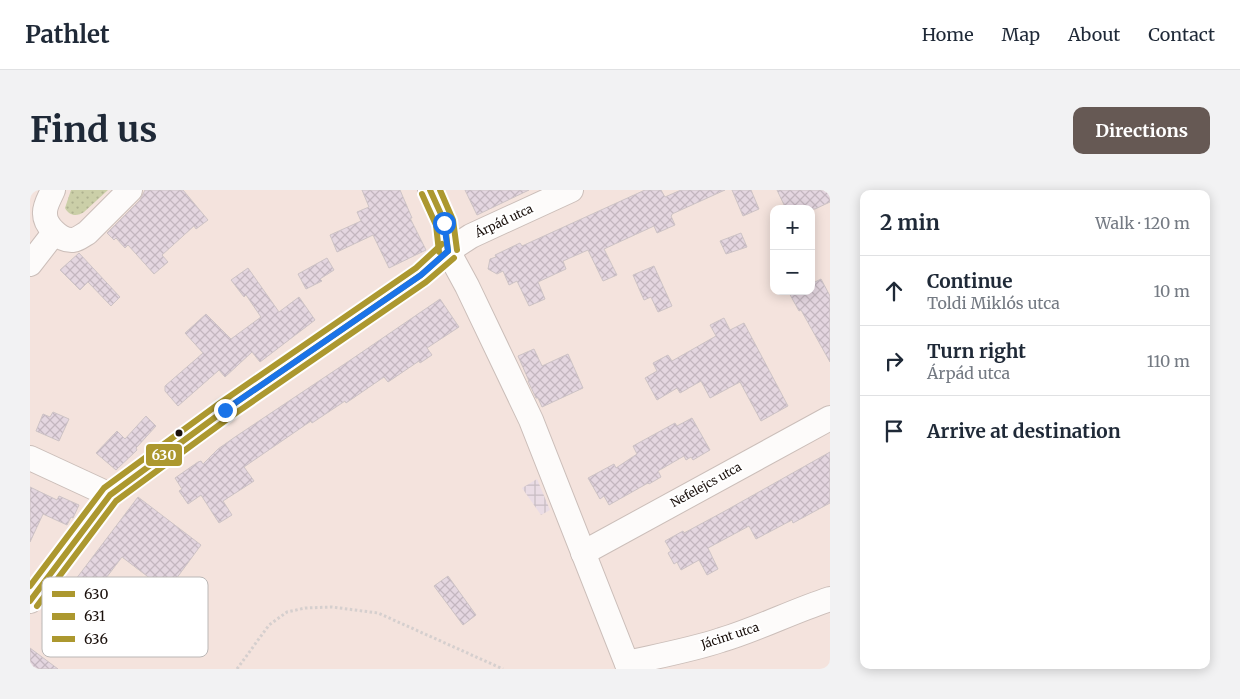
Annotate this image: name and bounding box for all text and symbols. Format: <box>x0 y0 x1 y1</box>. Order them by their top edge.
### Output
text: Pathlet <box>25 19 110 50</box>
text: Home <box>922 23 974 46</box>
text: Map <box>1002 23 1040 46</box>
text: About <box>1068 23 1120 46</box>
text: Contact <box>1148 23 1215 46</box>
button: Directions <box>1073 107 1210 154</box>
text: Find us <box>30 108 157 152</box>
street label: Árpád utca <box>471 200 536 241</box>
map controls <box>770 205 815 295</box>
button: + <box>770 205 815 250</box>
text: 2 min <box>880 209 940 236</box>
route start <box>433 212 456 235</box>
text: Walk · 120 m <box>1095 213 1190 233</box>
button: − <box>770 250 815 295</box>
text: Continue <box>927 269 1013 293</box>
icon: ahead <box>880 277 908 305</box>
text: 10 m <box>1153 281 1190 301</box>
text: Toldi Miklós utca <box>927 293 1060 313</box>
text: Turn right <box>927 339 1026 363</box>
icon: right <box>880 347 908 375</box>
text: 110 m <box>1147 351 1190 371</box>
text: Árpád utca <box>927 363 1010 383</box>
route end <box>214 399 237 422</box>
icon: arrive <box>880 417 908 445</box>
text: Arrive at destination <box>927 419 1121 443</box>
unlabelled marker <box>174 428 184 438</box>
line badge: 630 <box>145 443 183 467</box>
text: 630 <box>151 446 177 464</box>
street label: Nefelejcs utca <box>668 459 744 510</box>
legend <box>42 577 208 657</box>
text: 630 <box>84 585 108 603</box>
text: 631 <box>84 607 105 625</box>
street label: Jácint utca <box>698 619 761 652</box>
text: 636 <box>84 630 108 648</box>

